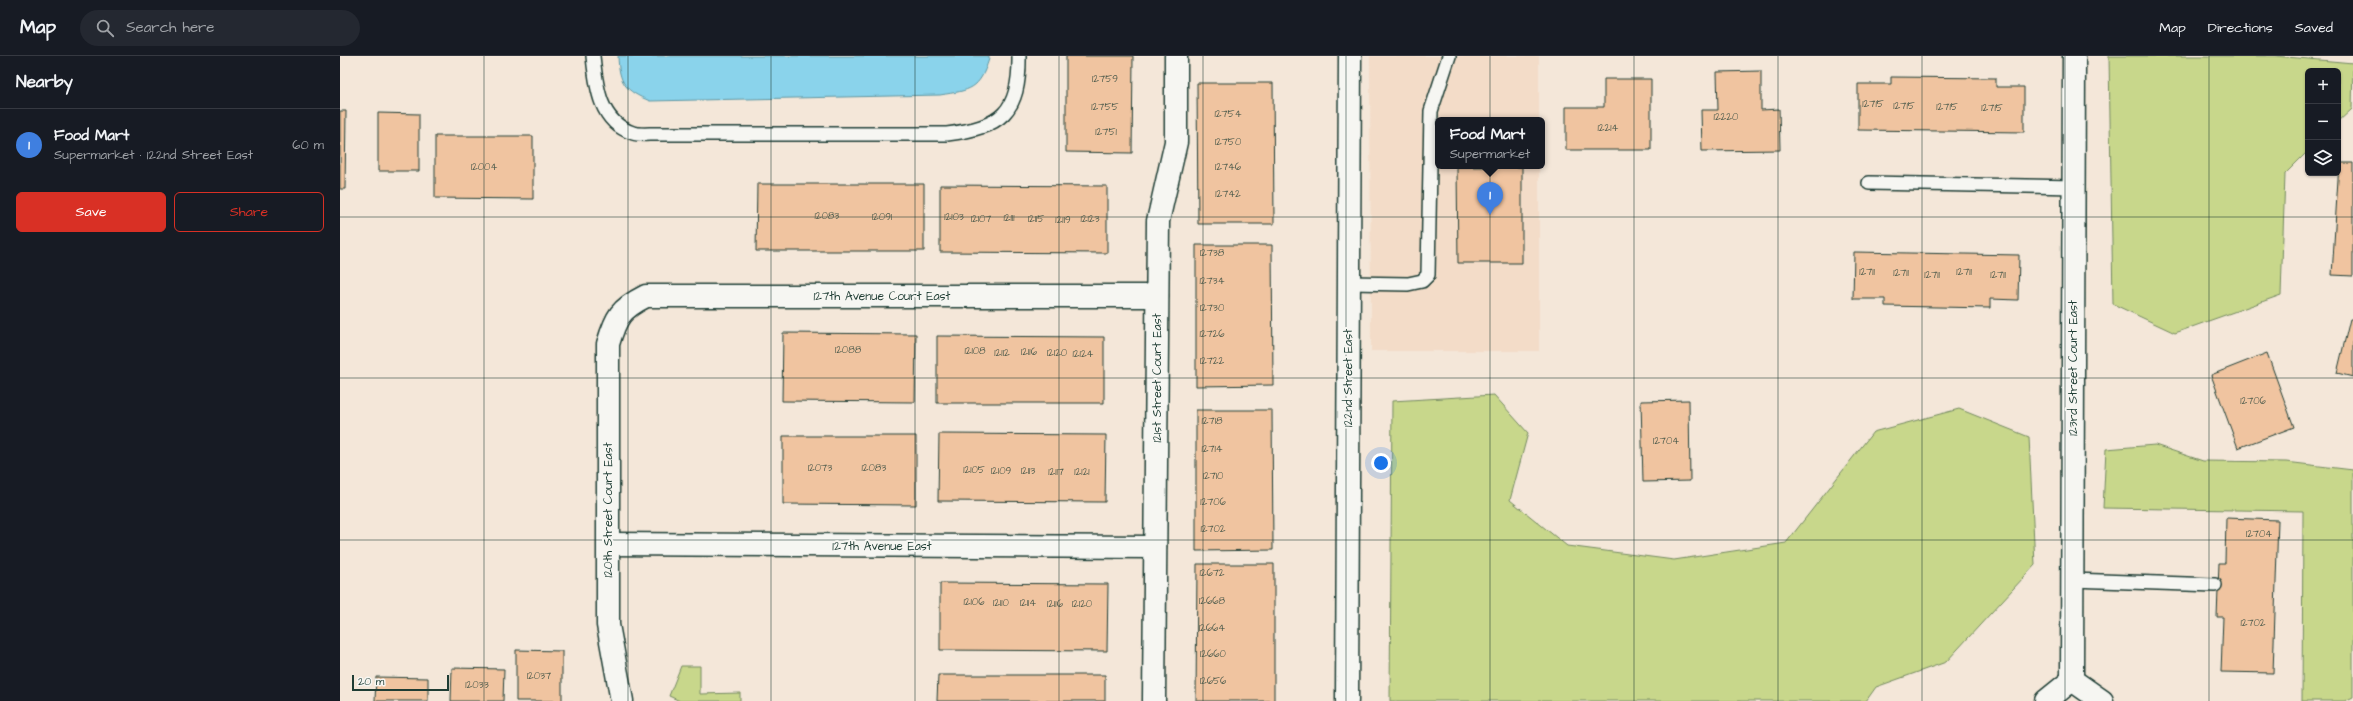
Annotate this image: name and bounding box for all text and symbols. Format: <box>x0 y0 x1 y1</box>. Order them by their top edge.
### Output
search box <box>80 10 360 46</box>
text: Map <box>20 14 56 41</box>
icon: search <box>94 17 116 39</box>
text: Search here <box>126 17 215 38</box>
text: Map <box>2159 18 2186 38</box>
text: Directions <box>2208 18 2273 38</box>
text: Saved <box>2295 18 2333 38</box>
map controls <box>2305 68 2341 176</box>
button: + <box>2305 68 2341 104</box>
text: Nearby <box>16 70 73 94</box>
house number: 12759 <box>1092 72 1118 86</box>
house number: 12715 <box>1862 97 1884 111</box>
house number: 12715 <box>1893 99 1915 113</box>
house number: 12755 <box>1091 100 1119 114</box>
house number: 12715 <box>1936 100 1958 114</box>
house number: 12715 <box>1981 101 2003 115</box>
button: − <box>2305 104 2341 140</box>
house number: 12754 <box>1214 107 1242 121</box>
house number: 12220 <box>1714 110 1738 124</box>
popup <box>1435 117 1545 169</box>
house number: 12214 <box>1598 121 1619 135</box>
text: Food Mart <box>1450 124 1525 145</box>
text: Food Mart <box>54 125 129 146</box>
house number: 12751 <box>1095 125 1117 139</box>
house number: 12750 <box>1215 135 1241 149</box>
text: 1 <box>28 136 30 154</box>
text: 60 m <box>292 136 324 154</box>
button: layers <box>2305 140 2341 176</box>
text: Supermarket <box>1450 145 1530 163</box>
text: Supermarket · 122nd Street East <box>54 146 253 164</box>
house number: 12004 <box>471 160 497 174</box>
house number: 12746 <box>1215 160 1242 174</box>
pin: 1 <box>1477 182 1503 215</box>
house number: 12742 <box>1215 187 1241 201</box>
button: Save <box>16 192 166 232</box>
button: Share <box>174 192 324 232</box>
house number: 12083 <box>815 209 839 223</box>
house number: 12091 <box>872 210 893 224</box>
house number: 12103 <box>944 210 964 224</box>
house number: 12111 <box>1004 211 1015 225</box>
house number: 12107 <box>971 212 991 226</box>
house number: 12115 <box>1028 212 1044 226</box>
house number: 12123 <box>1080 212 1100 226</box>
house number: 12119 <box>1055 213 1071 227</box>
house number: 12738 <box>1200 246 1225 260</box>
house number: 12711 <box>1859 265 1876 279</box>
house number: 12711 <box>1956 265 1973 279</box>
house number: 12711 <box>1893 266 1910 280</box>
house number: 12711 <box>1924 268 1941 282</box>
house number: 12711 <box>1990 268 2007 282</box>
house number: 12734 <box>1199 274 1225 288</box>
street label: 127th Avenue Court East <box>814 288 951 305</box>
street label: 123rd Street Court East <box>2065 300 2082 436</box>
house number: 12730 <box>1200 301 1224 315</box>
street label: 121st Street Court East <box>1149 313 1166 443</box>
house number: 12726 <box>1199 327 1225 341</box>
street label: 122nd Street East <box>1340 329 1357 427</box>
house number: 12088 <box>835 343 862 357</box>
house number: 12108 <box>964 344 986 358</box>
house number: 12116 <box>1021 345 1038 359</box>
house number: 12112 <box>994 346 1010 360</box>
house number: 12120 <box>1047 346 1067 360</box>
house number: 12124 <box>1073 347 1094 361</box>
house number: 12722 <box>1200 354 1225 368</box>
house number: 12706 <box>2240 394 2267 408</box>
house number: 12718 <box>1202 414 1223 428</box>
house number: 12704 <box>1653 434 1679 448</box>
street label: 120th Street Court East <box>600 442 617 578</box>
house number: 12714 <box>1201 442 1223 456</box>
your location <box>1371 453 1391 473</box>
house number: 12073 <box>808 461 832 475</box>
house number: 12083 <box>862 461 886 475</box>
house number: 12105 <box>963 463 985 477</box>
house number: 12109 <box>991 464 1011 478</box>
house number: 12113 <box>1021 464 1035 478</box>
house number: 12117 <box>1048 465 1064 479</box>
house number: 12121 <box>1074 465 1090 479</box>
house number: 12710 <box>1203 469 1223 483</box>
house number: 12706 <box>1200 495 1227 509</box>
house number: 12702 <box>1200 522 1226 536</box>
house number: 12704 <box>2246 527 2272 541</box>
street label: 127th Avenue East <box>832 538 932 555</box>
house number: 12672 <box>1199 566 1225 580</box>
house number: 12668 <box>1199 594 1226 608</box>
house number: 12106 <box>964 595 985 609</box>
house number: 12110 <box>993 596 1009 610</box>
house number: 12114 <box>1020 596 1036 610</box>
house number: 12116 <box>1047 597 1064 611</box>
house number: 12120 <box>1072 597 1092 611</box>
house number: 12702 <box>2240 616 2266 630</box>
house number: 12664 <box>1199 621 1225 635</box>
house number: 12660 <box>1200 647 1226 661</box>
house number: 12037 <box>527 669 551 683</box>
scale bar <box>352 673 449 692</box>
text: 20 m <box>358 674 384 689</box>
house number: 12656 <box>1200 674 1227 688</box>
house number: 12033 <box>465 678 489 692</box>

